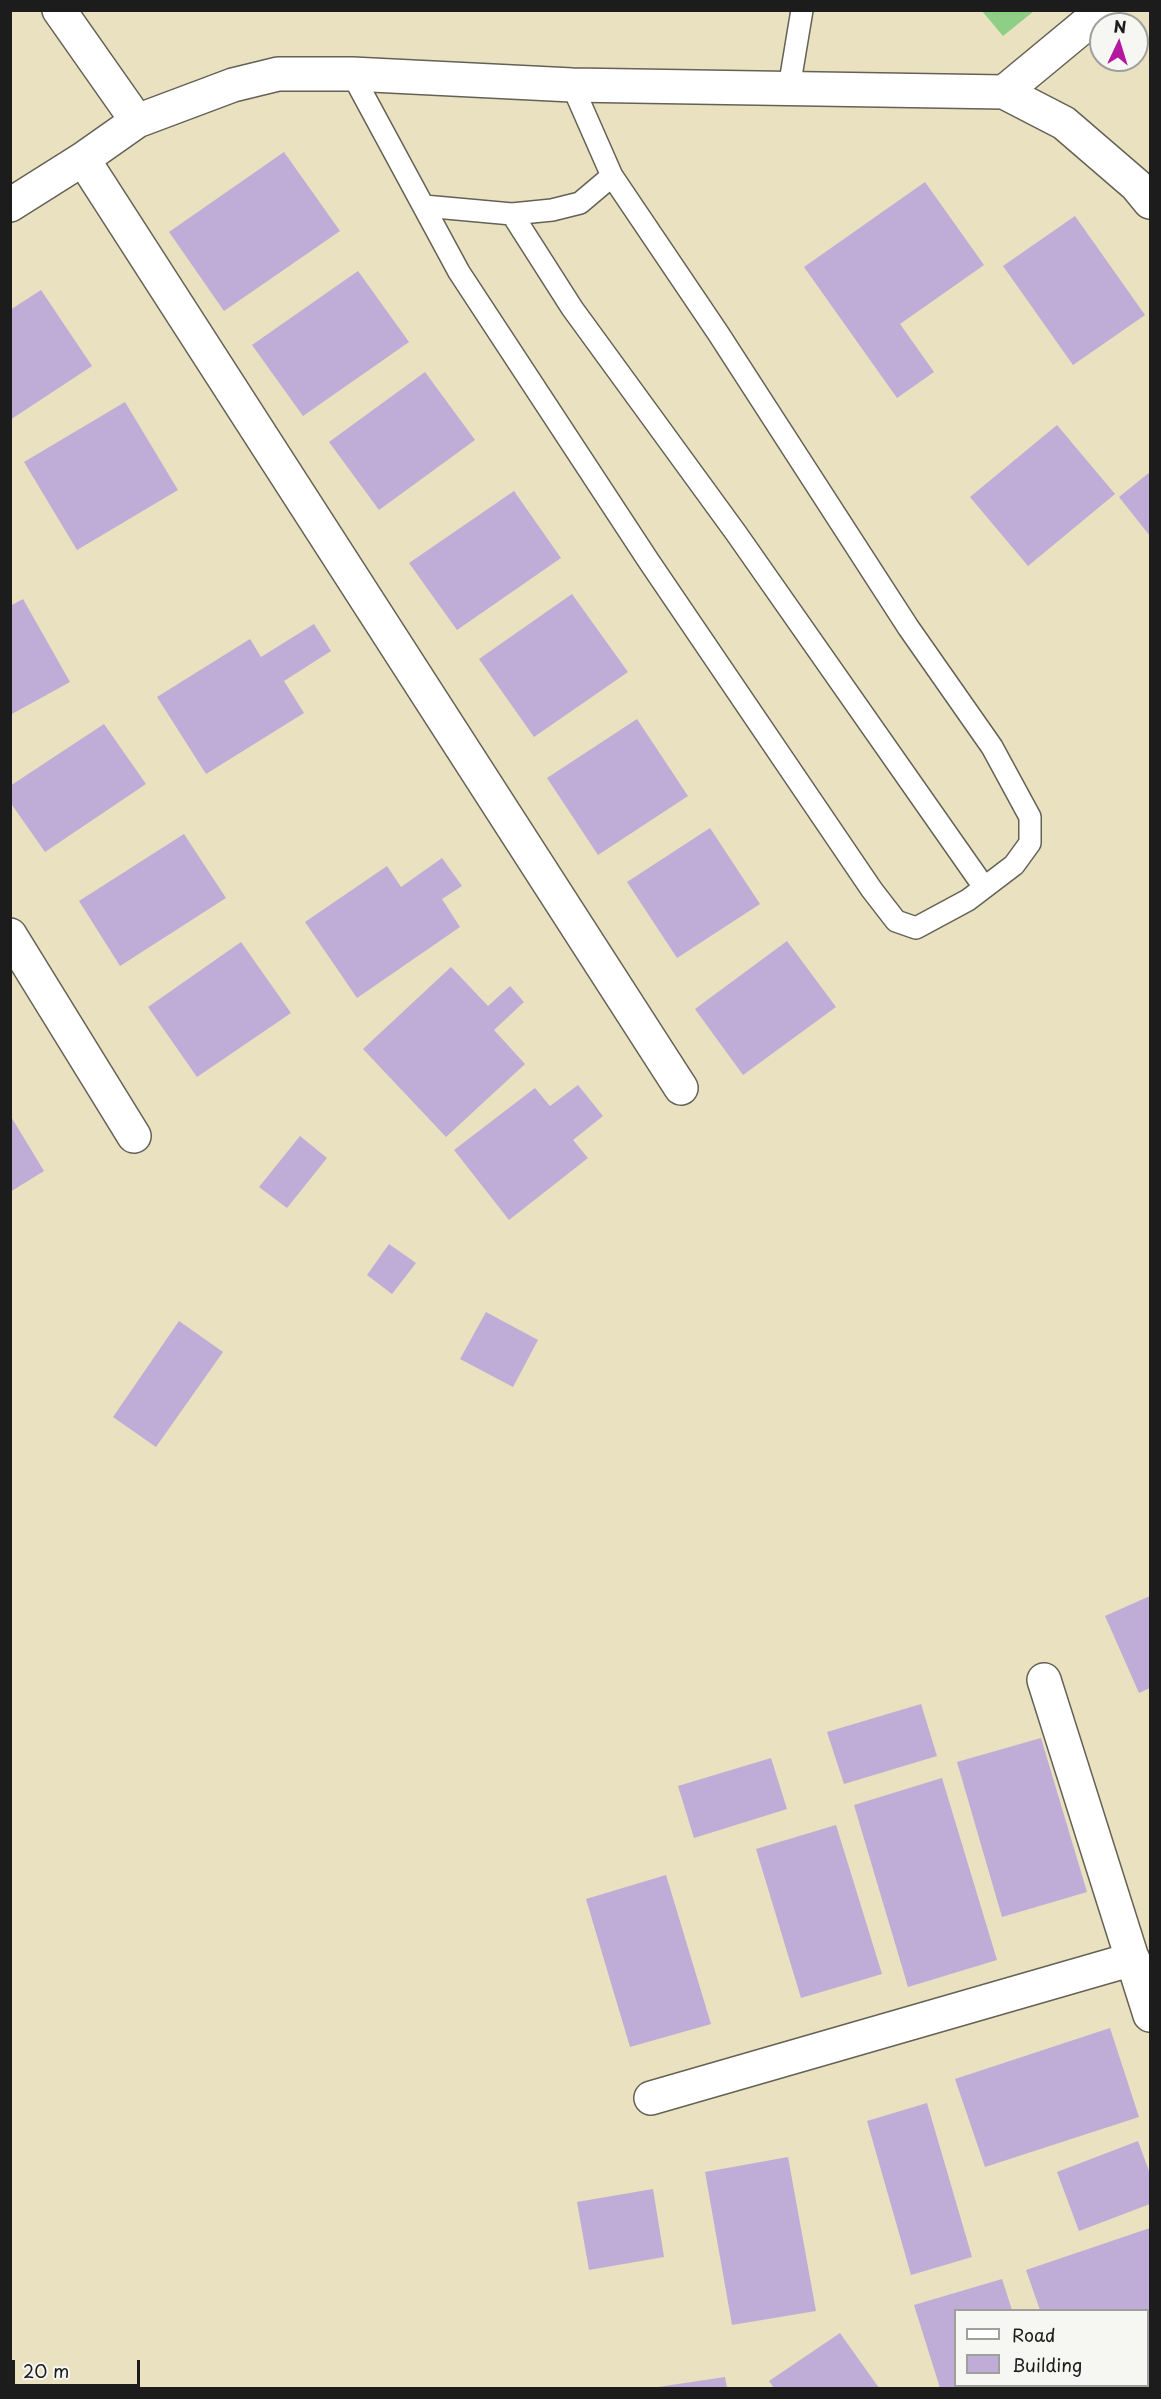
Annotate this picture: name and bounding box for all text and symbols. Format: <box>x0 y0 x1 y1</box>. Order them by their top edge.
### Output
north arrow <box>1089 12 1149 72</box>
text: N <box>1113 14 1127 38</box>
legend <box>954 2309 1149 2387</box>
text: Road <box>1012 2321 1056 2348</box>
scale bar <box>15 2348 142 2386</box>
text: Building <box>1012 2351 1082 2378</box>
text: 20 m <box>23 2357 69 2384</box>

